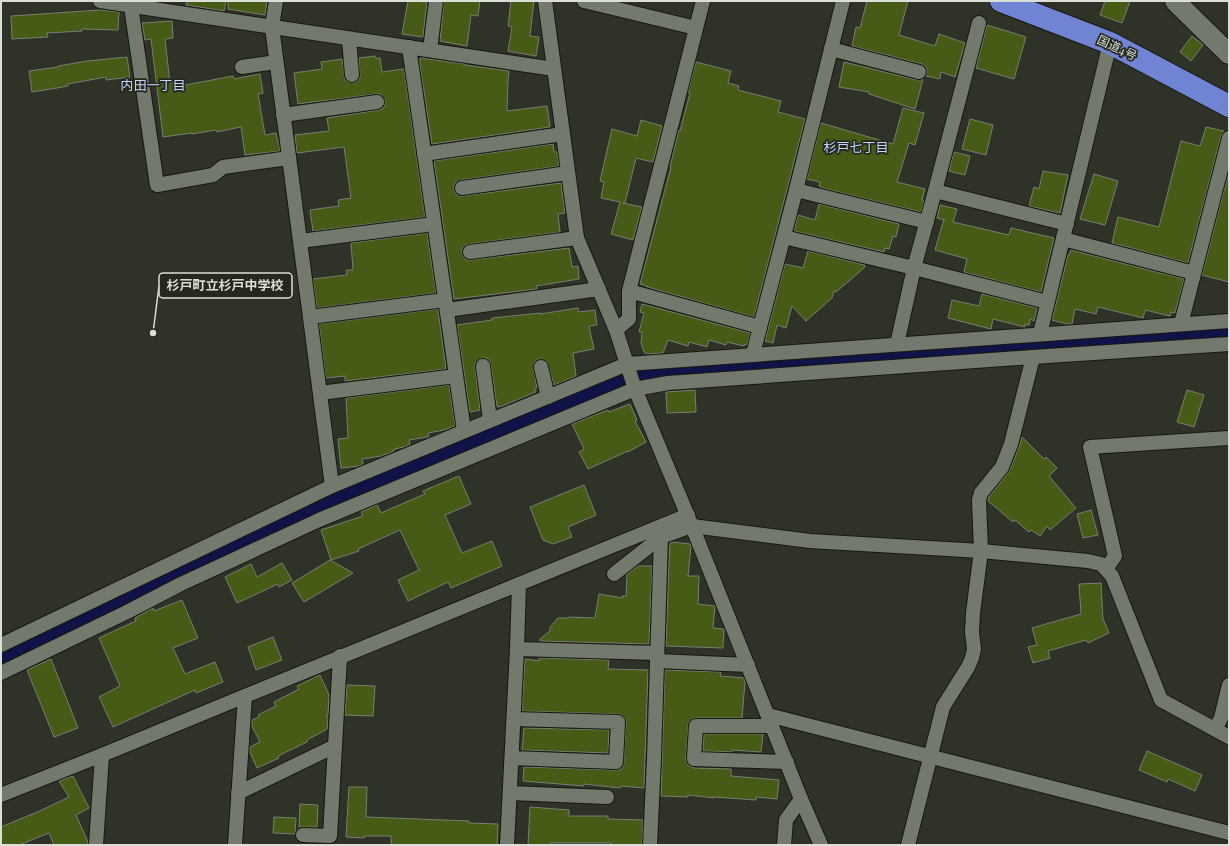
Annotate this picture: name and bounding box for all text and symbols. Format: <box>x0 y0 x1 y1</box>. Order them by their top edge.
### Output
street label: 国道4号 <box>1095 31 1140 63</box>
district label: 内田一丁目 <box>120 76 186 93</box>
district label: 杉戸七丁目 <box>823 138 889 155</box>
callout: 杉戸町立杉戸中学校 <box>159 273 292 298</box>
text: 杉戸町立杉戸中学校 <box>166 276 284 293</box>

